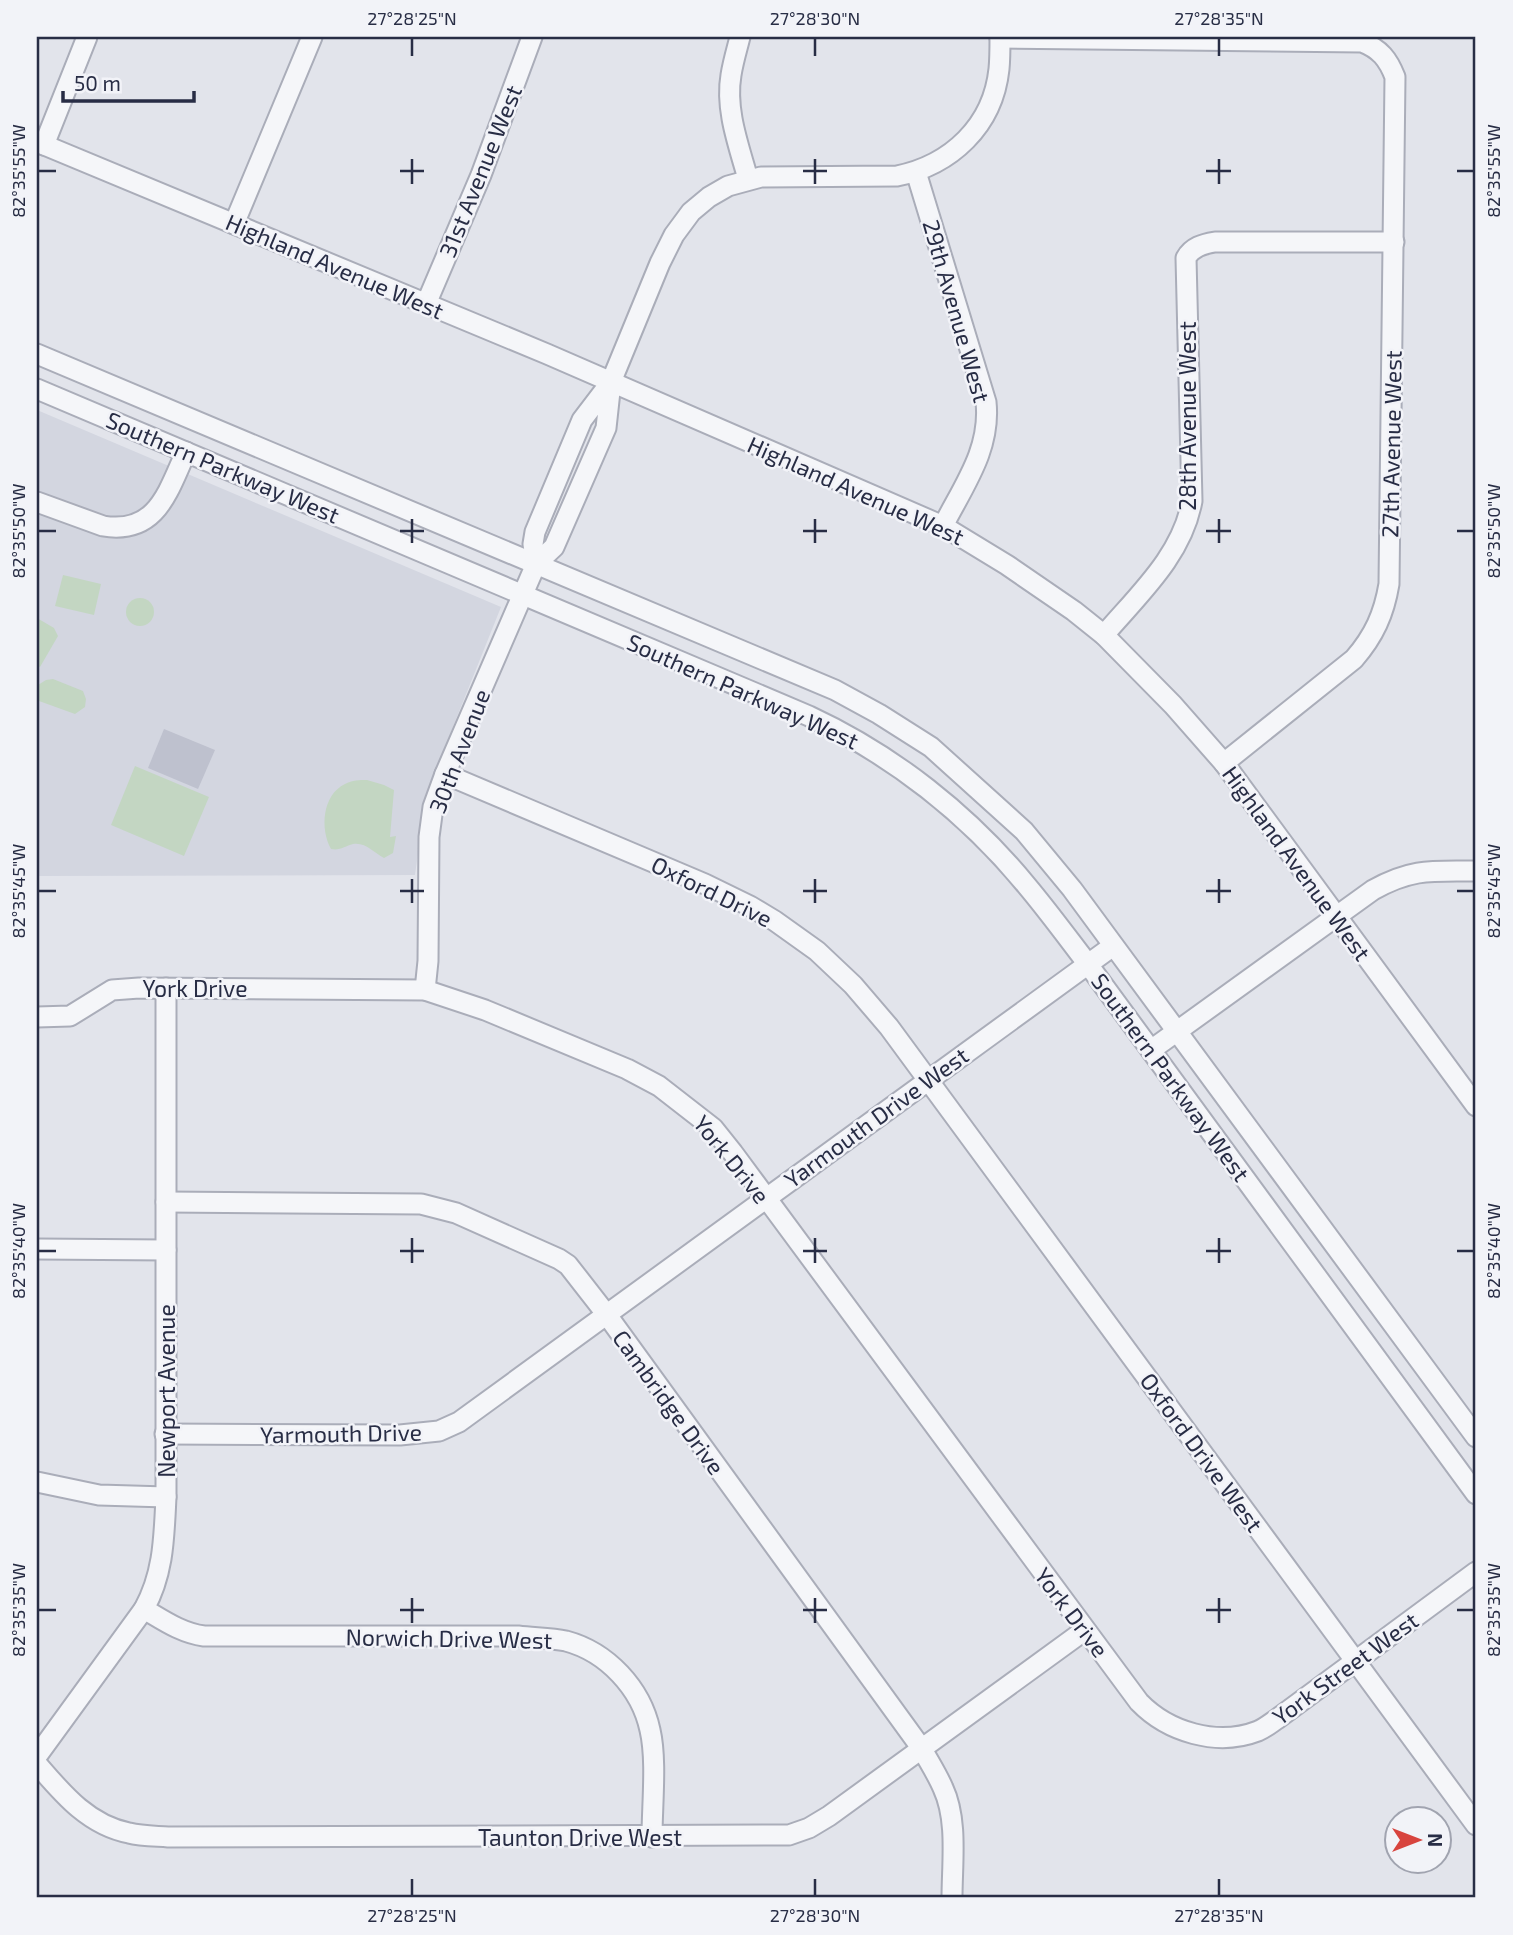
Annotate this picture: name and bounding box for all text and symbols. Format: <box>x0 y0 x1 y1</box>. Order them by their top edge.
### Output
text: 27°28'25"N <box>367 7 457 29</box>
text: 27°28'30"N <box>770 7 860 29</box>
text: 27°28'35"N <box>1174 7 1264 29</box>
scale bar <box>63 60 194 104</box>
text: 50 m <box>74 70 121 95</box>
street label: 31st Avenue West <box>433 81 527 261</box>
text: 82°35'55"W <box>7 124 29 218</box>
text: 82°35'55"W <box>1482 124 1504 218</box>
street label: Highland Avenue West <box>222 207 448 325</box>
street label: 29th Avenue West <box>918 216 997 406</box>
street label: 28th Avenue West <box>1173 321 1201 511</box>
street label: 27th Avenue West <box>1375 350 1407 538</box>
street label: Southern Parkway West <box>102 405 344 529</box>
street label: Highland Avenue West <box>743 430 969 550</box>
text: 82°35'50"W <box>7 484 29 578</box>
text: 82°35'50"W <box>1482 484 1504 578</box>
street label: Southern Parkway West <box>623 627 863 755</box>
street label: 30th Avenue <box>423 685 495 817</box>
street label: Highland Avenue West <box>1217 760 1377 966</box>
text: 82°35'45"W <box>7 844 29 938</box>
text: 82°35'45"W <box>1482 844 1504 938</box>
street label: Oxford Drive <box>647 850 777 932</box>
street label: Southern Parkway West <box>1086 967 1256 1187</box>
street label: York Drive <box>142 974 248 1002</box>
street label: Yarmouth Drive West <box>778 1041 974 1193</box>
street label: York Drive <box>688 1109 776 1209</box>
text: 82°35'40"W <box>7 1203 29 1299</box>
text: 82°35'40"W <box>1482 1203 1504 1299</box>
street label: Newport Avenue <box>152 1304 180 1478</box>
street label: Cambridge Drive <box>607 1324 731 1480</box>
street label: Oxford Drive West <box>1135 1367 1269 1537</box>
street label: Yarmouth Drive <box>260 1418 422 1448</box>
street label: York Drive <box>1029 1562 1115 1662</box>
text: 82°35'35"W <box>7 1563 29 1657</box>
text: 82°35'35"W <box>1482 1563 1504 1657</box>
street label: York Street West <box>1267 1606 1424 1730</box>
street label: Norwich Drive West <box>346 1622 553 1654</box>
north arrow <box>1384 1806 1454 1876</box>
street label: Taunton Drive West <box>478 1823 682 1851</box>
text: N <box>1424 1833 1447 1847</box>
text: 27°28'25"N <box>367 1904 457 1926</box>
text: 27°28'30"N <box>770 1904 860 1926</box>
text: 27°28'35"N <box>1174 1904 1264 1926</box>

